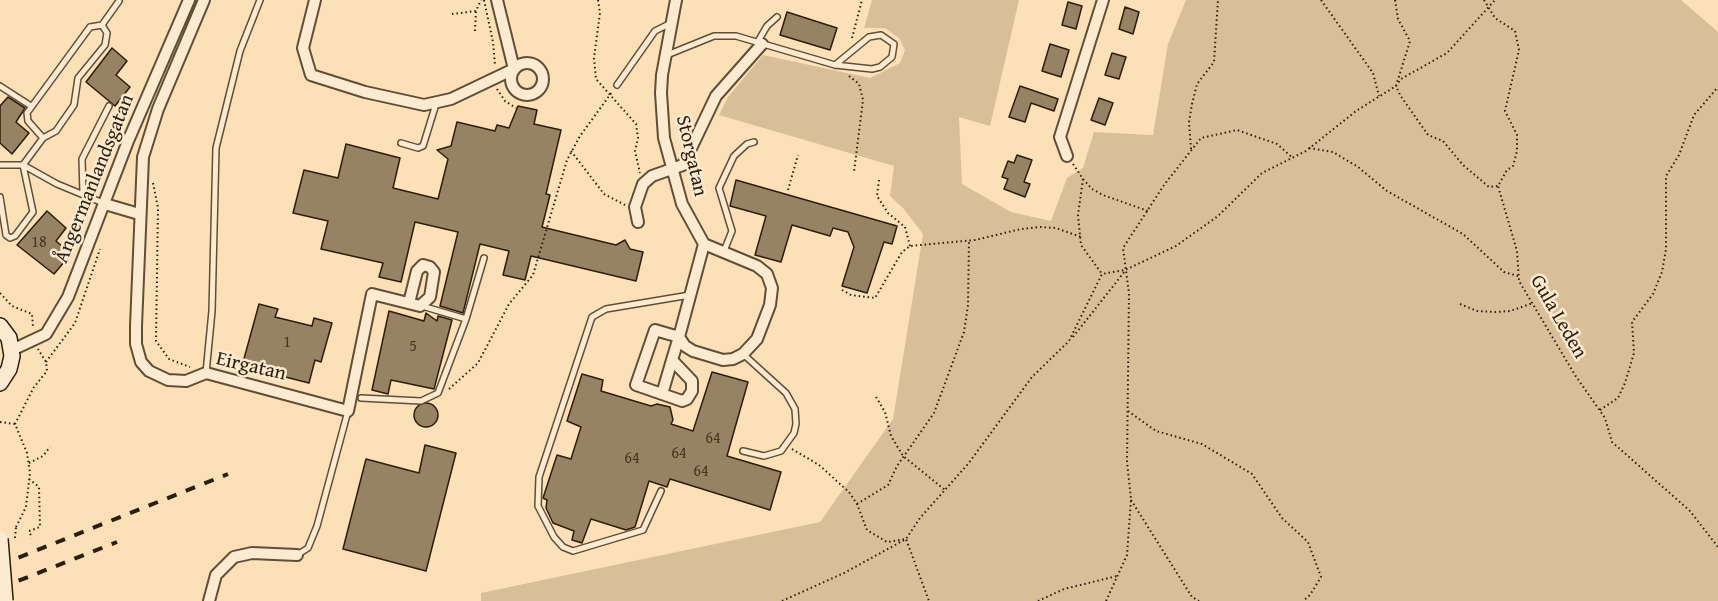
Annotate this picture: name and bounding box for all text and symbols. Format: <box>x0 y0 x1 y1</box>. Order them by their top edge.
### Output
street label: Ångermanlandsgatan <box>50 91 140 267</box>
street label: Storgatan <box>670 113 712 199</box>
house number: 18 <box>31 233 47 253</box>
street label: Gula Leden <box>1524 271 1592 363</box>
house number: 1 <box>283 333 291 353</box>
house number: 5 <box>409 337 417 357</box>
street label: Eirgatan <box>214 347 288 387</box>
house number: 64 <box>705 429 721 449</box>
house number: 64 <box>671 444 687 464</box>
house number: 64 <box>624 449 640 469</box>
house number: 64 <box>693 462 709 482</box>

